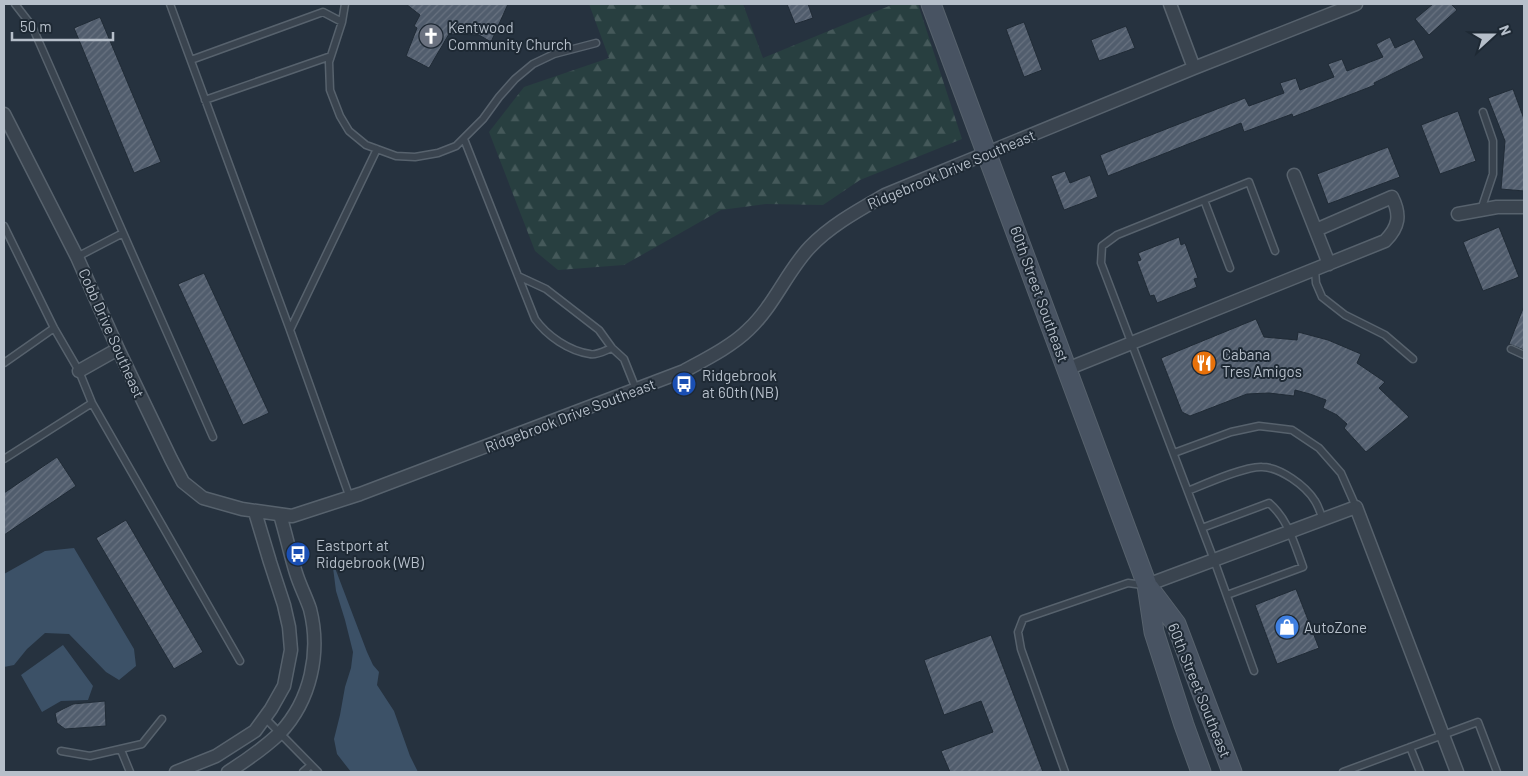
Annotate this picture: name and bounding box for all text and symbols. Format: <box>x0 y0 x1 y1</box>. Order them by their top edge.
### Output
scale bar <box>12 10 114 42</box>
north arrow <box>1468 10 1518 60</box>
text: 50 m <box>20 17 52 35</box>
place label: Kentwood Community Church <box>448 18 572 53</box>
church icon: Kentwood Community Church <box>418 23 444 49</box>
text: N <box>1496 23 1515 38</box>
street label: Ridgebrook Drive Southeast <box>864 125 1038 213</box>
street label: 60th Street Southeast <box>1007 224 1073 364</box>
street label: Cobb Drive Southeast <box>75 266 149 400</box>
place label: Cabana Tres Amigos <box>1222 345 1302 380</box>
restaurant icon: Cabana Tres Amigos <box>1191 350 1217 376</box>
place label: Ridgebrook at 60th (NB) <box>702 366 778 401</box>
bus stop icon: Ridgebrook at 60th (NB) <box>671 371 697 397</box>
street label: Ridgebrook Drive Southeast <box>482 374 658 456</box>
place label: Eastport at Ridgebrook (WB) <box>316 536 424 571</box>
bus stop icon: Eastport at Ridgebrook (WB) <box>285 541 311 567</box>
shop icon: AutoZone <box>1274 614 1300 640</box>
place label: AutoZone <box>1304 618 1367 636</box>
street label: 60th Street Southeast <box>1165 620 1235 760</box>

